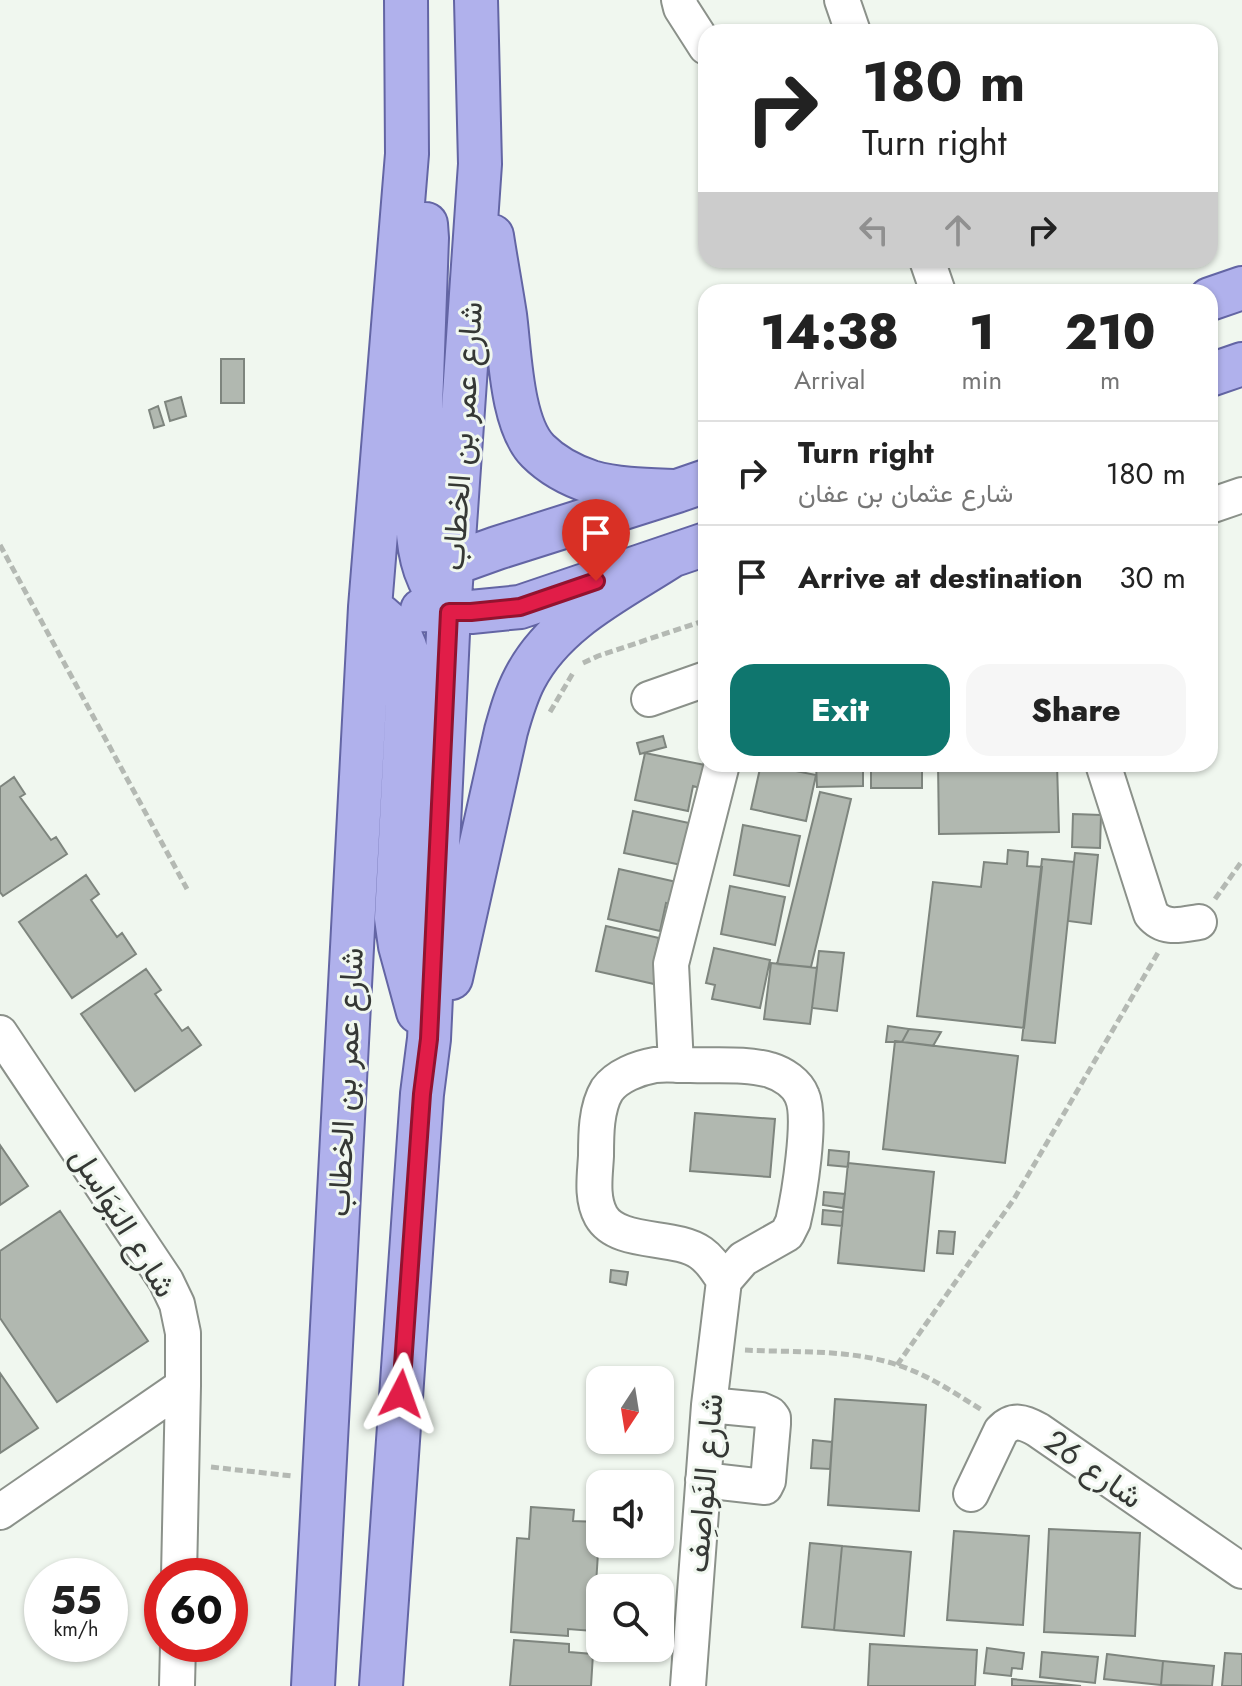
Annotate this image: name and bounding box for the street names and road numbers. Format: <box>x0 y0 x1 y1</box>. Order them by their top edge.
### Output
street label: شارع عمر بن الخطاب <box>430 300 494 572</box>
street label: شارع عمر بن الخطاب <box>315 946 375 1218</box>
street label: شارع البَوَاسِل <box>59 1138 189 1306</box>
street label: شارع النَواصِف <box>673 1392 735 1574</box>
street label: شارع 26 <box>1036 1418 1152 1520</box>

